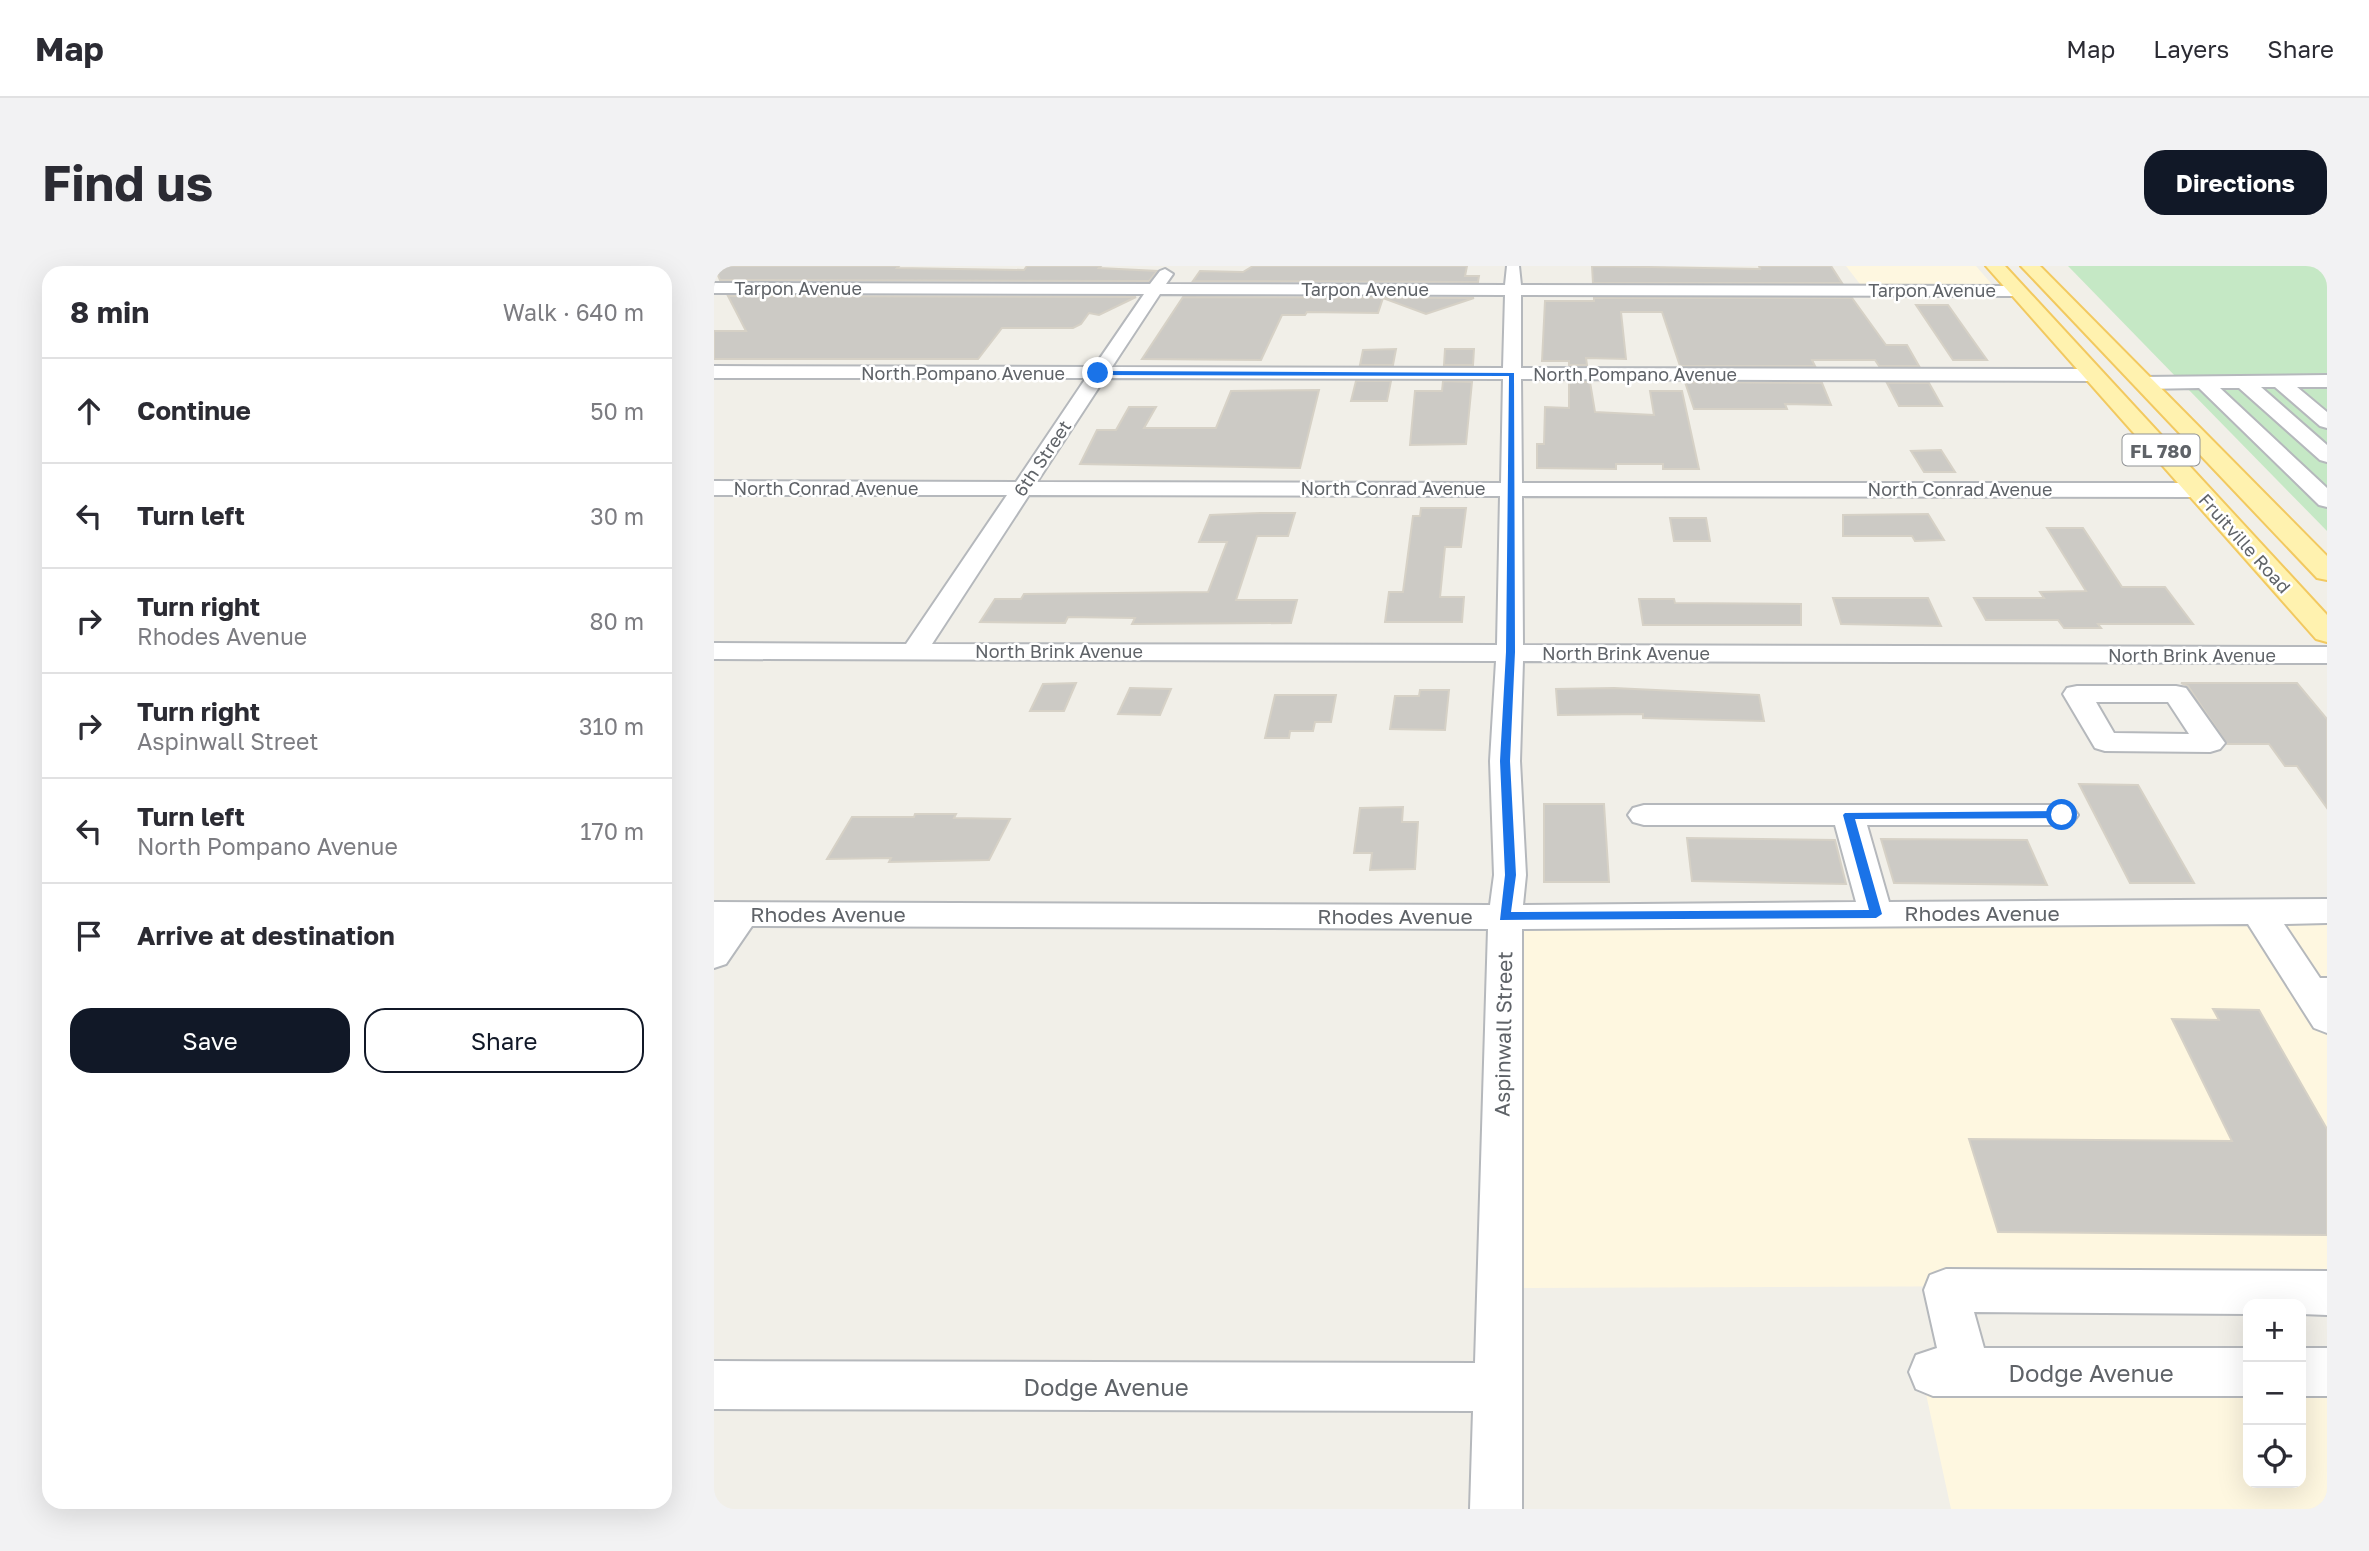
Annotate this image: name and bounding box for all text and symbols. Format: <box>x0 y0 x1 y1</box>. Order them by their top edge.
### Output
text: Map <box>35 29 104 68</box>
text: Map <box>2066 34 2115 63</box>
text: Layers <box>2153 34 2229 63</box>
text: Share <box>2267 34 2334 63</box>
button: Directions <box>2144 150 2327 215</box>
text: Find us <box>42 153 213 212</box>
street label: Tarpon Avenue <box>734 277 862 299</box>
street label: Tarpon Avenue <box>1301 278 1429 300</box>
street label: Tarpon Avenue <box>1868 279 1996 301</box>
text: 8 min <box>70 294 149 330</box>
text: Walk · 640 m <box>503 298 644 326</box>
route end <box>1082 357 1113 388</box>
street label: North Pompano Avenue <box>861 362 1065 384</box>
street label: North Pompano Avenue <box>1533 363 1737 385</box>
icon: ahead <box>70 392 108 430</box>
text: Continue <box>137 395 251 426</box>
text: 50 m <box>590 397 644 425</box>
street label: 6th Street <box>1009 416 1075 500</box>
road number: FL 780 <box>2122 434 2200 466</box>
street label: North Conrad Avenue <box>734 477 918 499</box>
street label: North Conrad Avenue <box>1301 477 1485 499</box>
street label: North Conrad Avenue <box>1868 478 2052 500</box>
street label: Fruitville Road <box>2195 489 2295 597</box>
icon: left <box>70 497 108 535</box>
text: Turn left <box>137 500 245 531</box>
text: 30 m <box>590 502 644 530</box>
text: Turn right <box>137 591 260 622</box>
icon: right <box>70 602 108 640</box>
text: 80 m <box>590 607 644 635</box>
text: Rhodes Avenue <box>137 622 307 650</box>
street label: North Brink Avenue <box>975 640 1143 662</box>
street label: North Brink Avenue <box>1542 642 1710 664</box>
street label: North Brink Avenue <box>2108 644 2276 666</box>
text: Turn right <box>137 696 260 727</box>
icon: right <box>70 707 108 745</box>
text: 310 m <box>579 712 644 740</box>
text: Aspinwall Street <box>137 727 318 755</box>
route start <box>2046 799 2077 830</box>
text: Turn left <box>137 801 245 832</box>
icon: left <box>70 812 108 850</box>
text: 170 m <box>580 817 644 845</box>
text: North Pompano Avenue <box>137 832 398 860</box>
street label: Rhodes Avenue <box>1904 900 2060 926</box>
street label: Rhodes Avenue <box>750 901 906 927</box>
street label: Rhodes Avenue <box>1317 903 1473 929</box>
icon: arrive <box>70 917 108 955</box>
text: Arrive at destination <box>137 920 395 951</box>
street label: Aspinwall Street <box>1489 951 1517 1117</box>
button: Save <box>70 1008 350 1073</box>
button: Share <box>364 1008 644 1073</box>
map controls <box>2243 1299 2306 1488</box>
button: + <box>2243 1299 2306 1362</box>
street label: Dodge Avenue <box>2008 1358 2174 1387</box>
button: − <box>2243 1362 2306 1425</box>
street label: Dodge Avenue <box>1023 1372 1189 1401</box>
button: locate <box>2243 1425 2306 1488</box>

